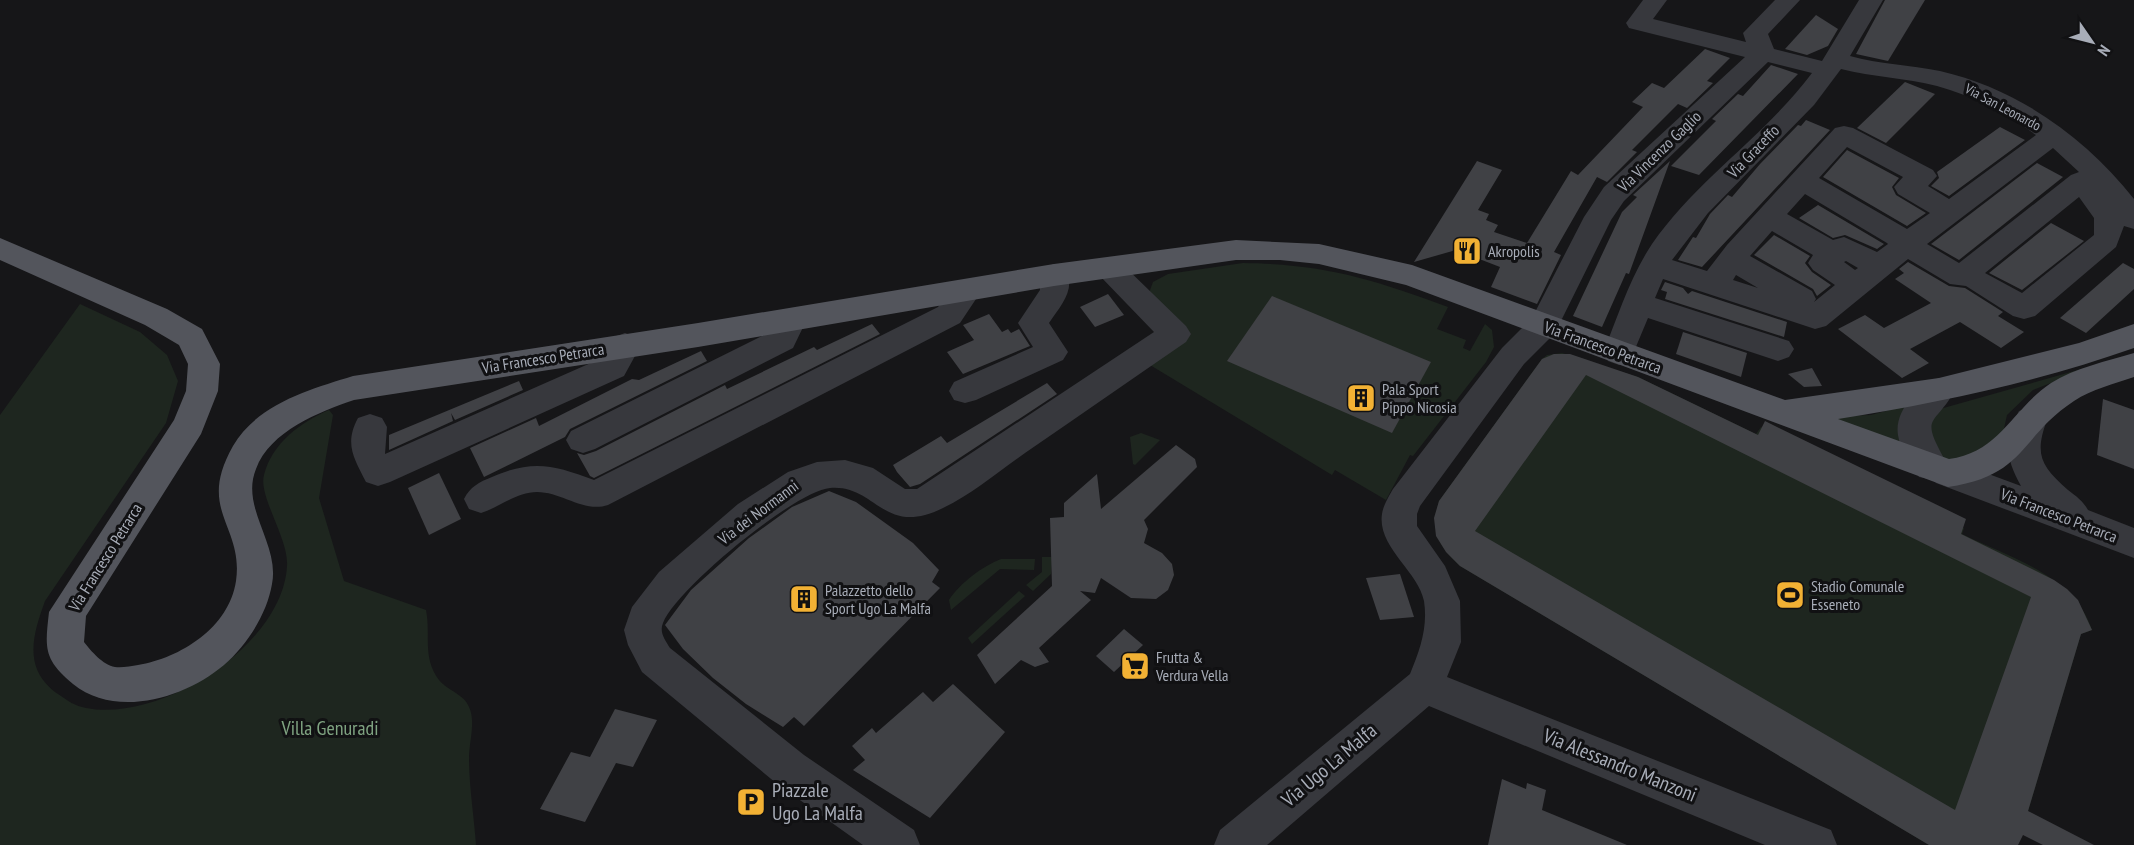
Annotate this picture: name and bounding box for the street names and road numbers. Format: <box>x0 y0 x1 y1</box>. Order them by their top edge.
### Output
street label: Via San Leonardo <box>1961 79 2044 135</box>
street label: Via Vincenzo Gaglio <box>1612 106 1705 197</box>
street label: Via Graceffo <box>1722 120 1783 183</box>
street label: Via Francesco Petrarca <box>1541 316 1664 377</box>
street label: Via Francesco Petrarca <box>480 338 605 378</box>
street label: Via dei Normanni <box>713 475 802 549</box>
street label: Via Francesco Petrarca <box>1997 483 2120 546</box>
street label: Via Francesco Petrarca <box>63 499 146 615</box>
street label: Via Ugo La Malfa <box>1275 718 1382 813</box>
street label: Via Alessandro Manzoni <box>1539 722 1701 808</box>

